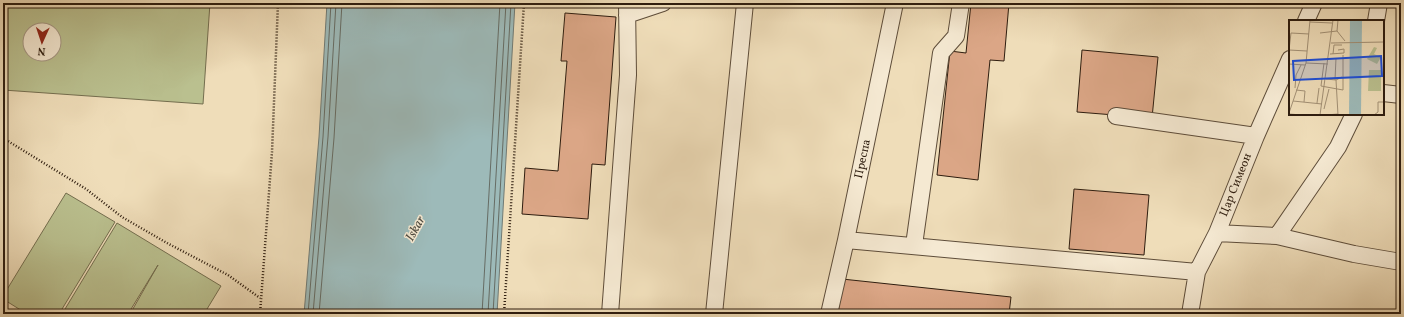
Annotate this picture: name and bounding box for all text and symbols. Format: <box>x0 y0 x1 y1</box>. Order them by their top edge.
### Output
inset map <box>1289 20 1384 115</box>
north arrow <box>22 22 62 62</box>
text: N <box>37 43 46 58</box>
street label: Преспа <box>851 138 875 180</box>
street label: Цар Симеон <box>1216 151 1256 219</box>
water label: Iskar <box>402 213 430 245</box>

